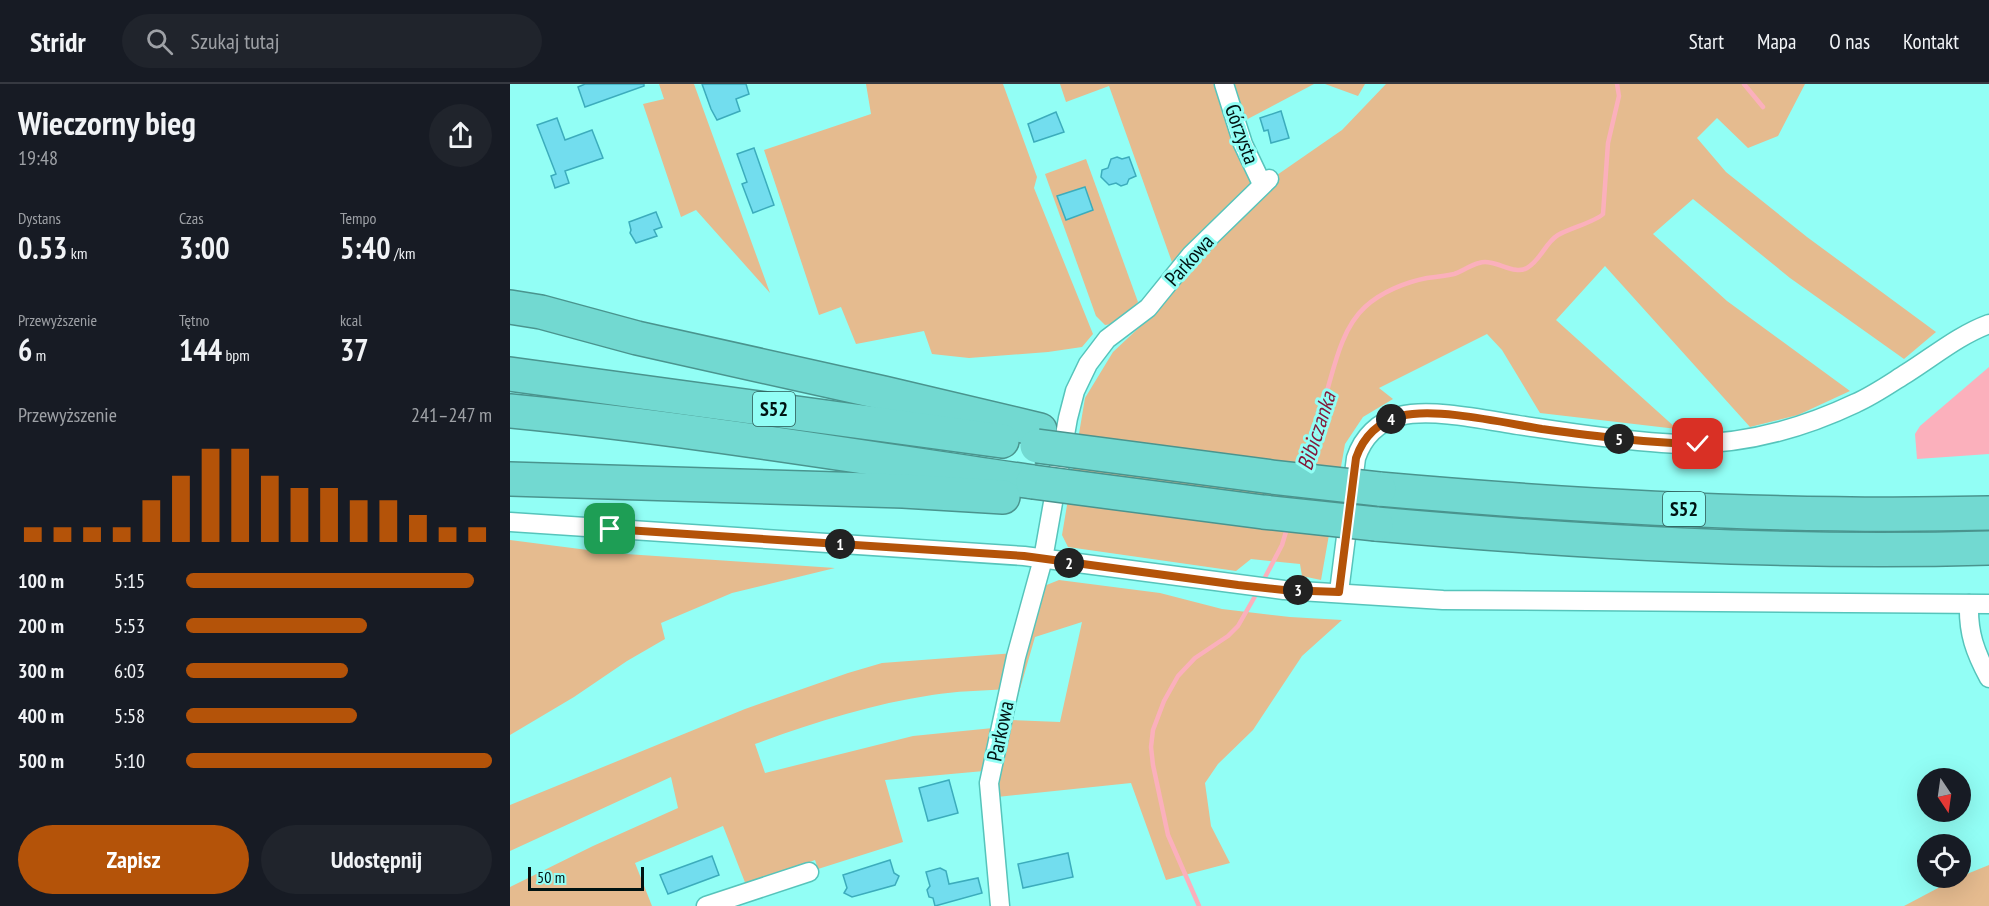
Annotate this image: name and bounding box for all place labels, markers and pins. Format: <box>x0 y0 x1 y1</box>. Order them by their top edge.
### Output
pin: 4 <box>1376 404 1406 434</box>
pin <box>1672 418 1723 469</box>
pin: 5 <box>1604 424 1634 454</box>
pin <box>584 503 635 554</box>
pin: 1 <box>825 529 855 559</box>
pin: 2 <box>1054 548 1084 578</box>
pin: 3 <box>1283 575 1313 605</box>

